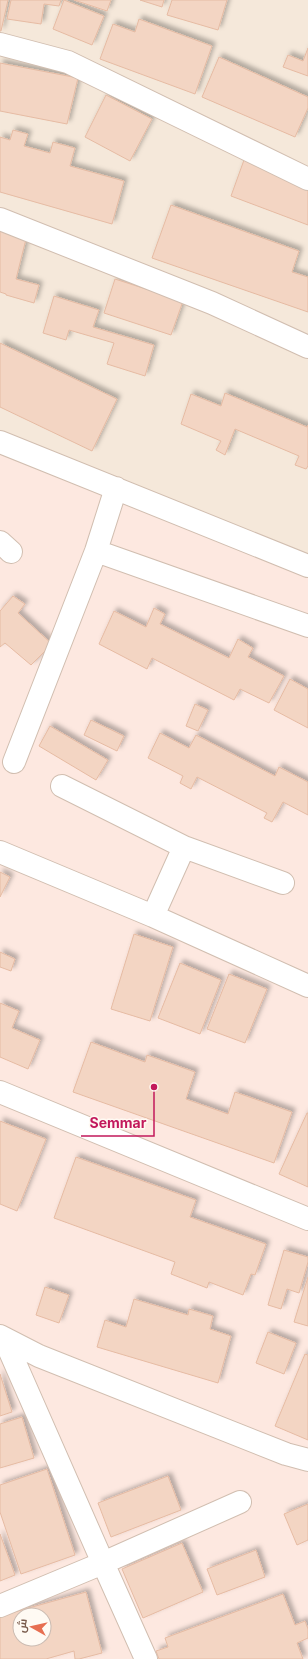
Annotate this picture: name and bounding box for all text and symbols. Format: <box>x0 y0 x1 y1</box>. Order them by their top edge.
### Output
callout: Semmar <box>81 1110 154 1136</box>
text: Semmar <box>90 1114 147 1131</box>
north arrow <box>12 1607 52 1647</box>
text: ش <box>14 1618 30 1634</box>

